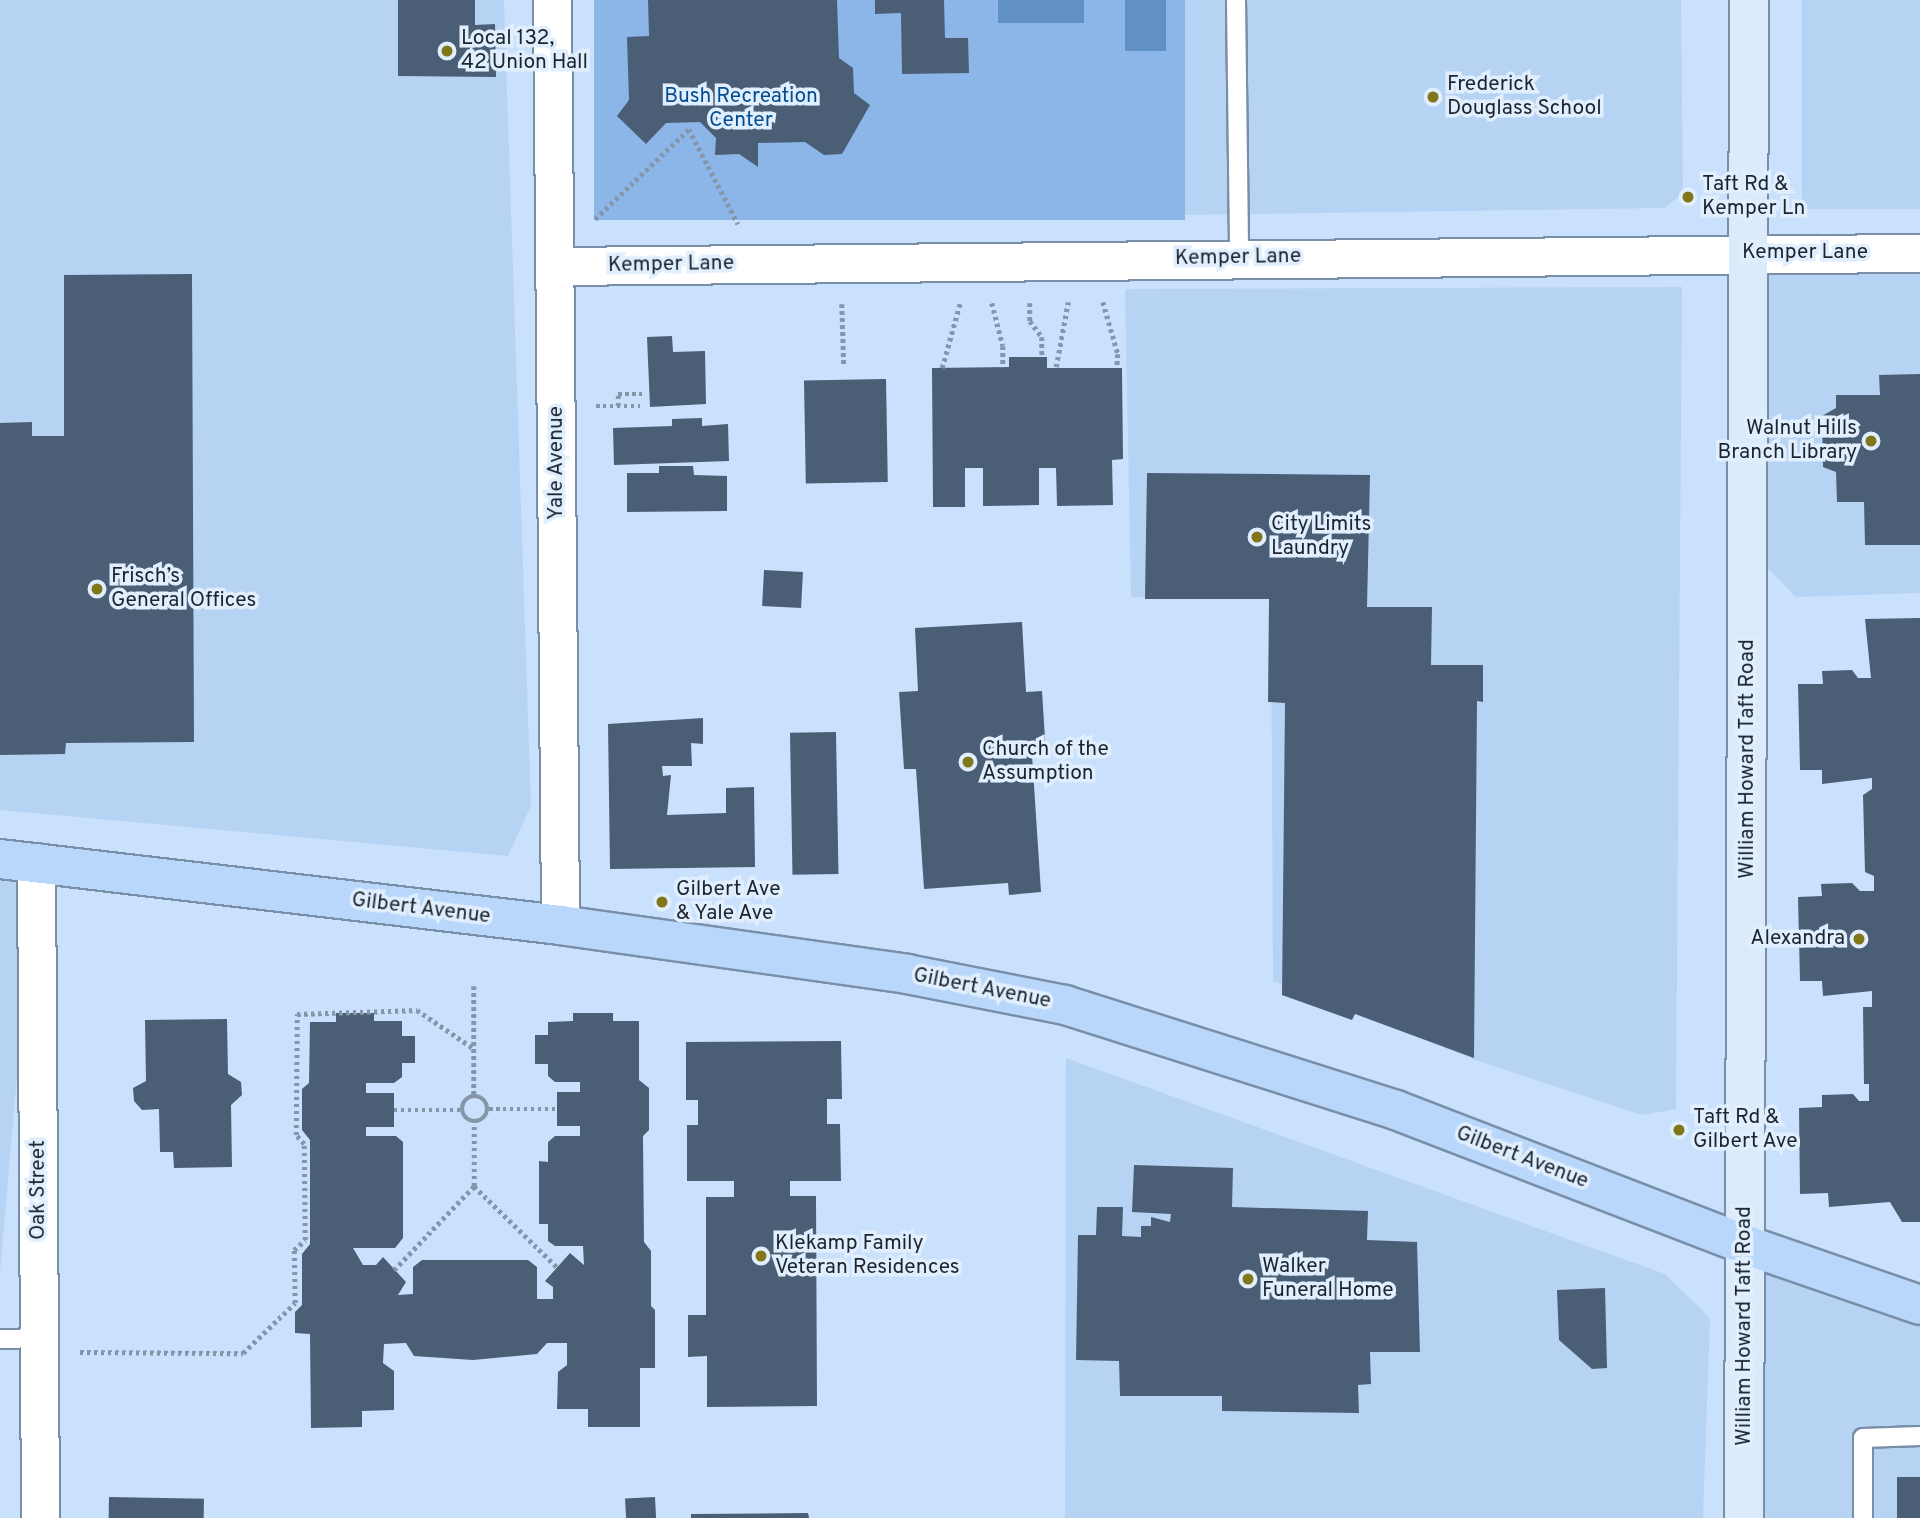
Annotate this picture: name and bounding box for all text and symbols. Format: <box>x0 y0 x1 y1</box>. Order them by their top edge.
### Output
place label: Local 132, 42 Union Hall <box>461 26 588 76</box>
marker: Local 132, 42 Union Hall <box>439 43 455 59</box>
place label: Frederick Douglass School <box>1447 72 1602 122</box>
park label: Bush Recreation Center <box>664 84 818 134</box>
marker: Frederick Douglass School <box>1425 89 1441 105</box>
place label: Taft Rd & Kemper Ln <box>1702 172 1805 222</box>
marker: Taft Rd & Kemper Ln <box>1680 189 1696 205</box>
street label: Kemper Lane <box>1742 240 1868 266</box>
street label: Kemper Lane <box>1175 244 1301 272</box>
street label: Kemper Lane <box>608 251 734 279</box>
street label: Yale Avenue <box>544 406 570 520</box>
place label: Walnut Hills Branch Library <box>1717 416 1857 466</box>
marker: Walnut Hills Branch Library <box>1863 433 1879 449</box>
place label: City Limits Laundry <box>1271 512 1371 562</box>
marker: City Limits Laundry <box>1249 529 1265 545</box>
place label: Frisch’s General Offices <box>111 564 256 614</box>
marker: Frisch’s General Offices <box>89 581 105 597</box>
street label: William Howard Taft Road <box>1735 639 1761 879</box>
place label: Church of the Assumption <box>982 737 1109 787</box>
marker: Church of the Assumption <box>960 754 976 770</box>
place label: Gilbert Ave & Yale Ave <box>676 877 781 927</box>
street label: Gilbert Avenue <box>350 888 492 930</box>
marker: Gilbert Ave & Yale Ave <box>654 894 670 910</box>
place label: Alexandra <box>1750 926 1845 952</box>
marker: Alexandra <box>1851 931 1867 947</box>
street label: Gilbert Avenue <box>911 963 1053 1015</box>
place label: Taft Rd & Gilbert Ave <box>1693 1105 1798 1155</box>
street label: Gilbert Avenue <box>1452 1121 1592 1195</box>
marker: Taft Rd & Gilbert Ave <box>1671 1122 1687 1138</box>
street label: Oak Street <box>26 1140 52 1240</box>
street label: William Howard Taft Road <box>1732 1206 1758 1446</box>
place label: Klekamp Family Veteran Residences <box>775 1231 960 1281</box>
marker: Klekamp Family Veteran Residences <box>753 1248 769 1264</box>
place label: Walker Funeral Home <box>1262 1254 1394 1304</box>
marker: Walker Funeral Home <box>1240 1271 1256 1287</box>

